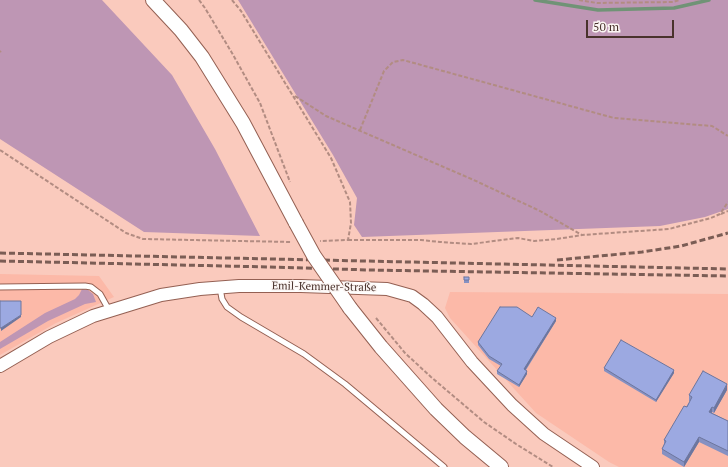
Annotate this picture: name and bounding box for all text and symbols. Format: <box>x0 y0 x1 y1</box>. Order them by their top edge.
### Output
scale bar <box>588 12 676 38</box>
text: 50 m <box>593 19 619 34</box>
street label: Emil-Kemmer-Straße <box>272 279 376 295</box>

